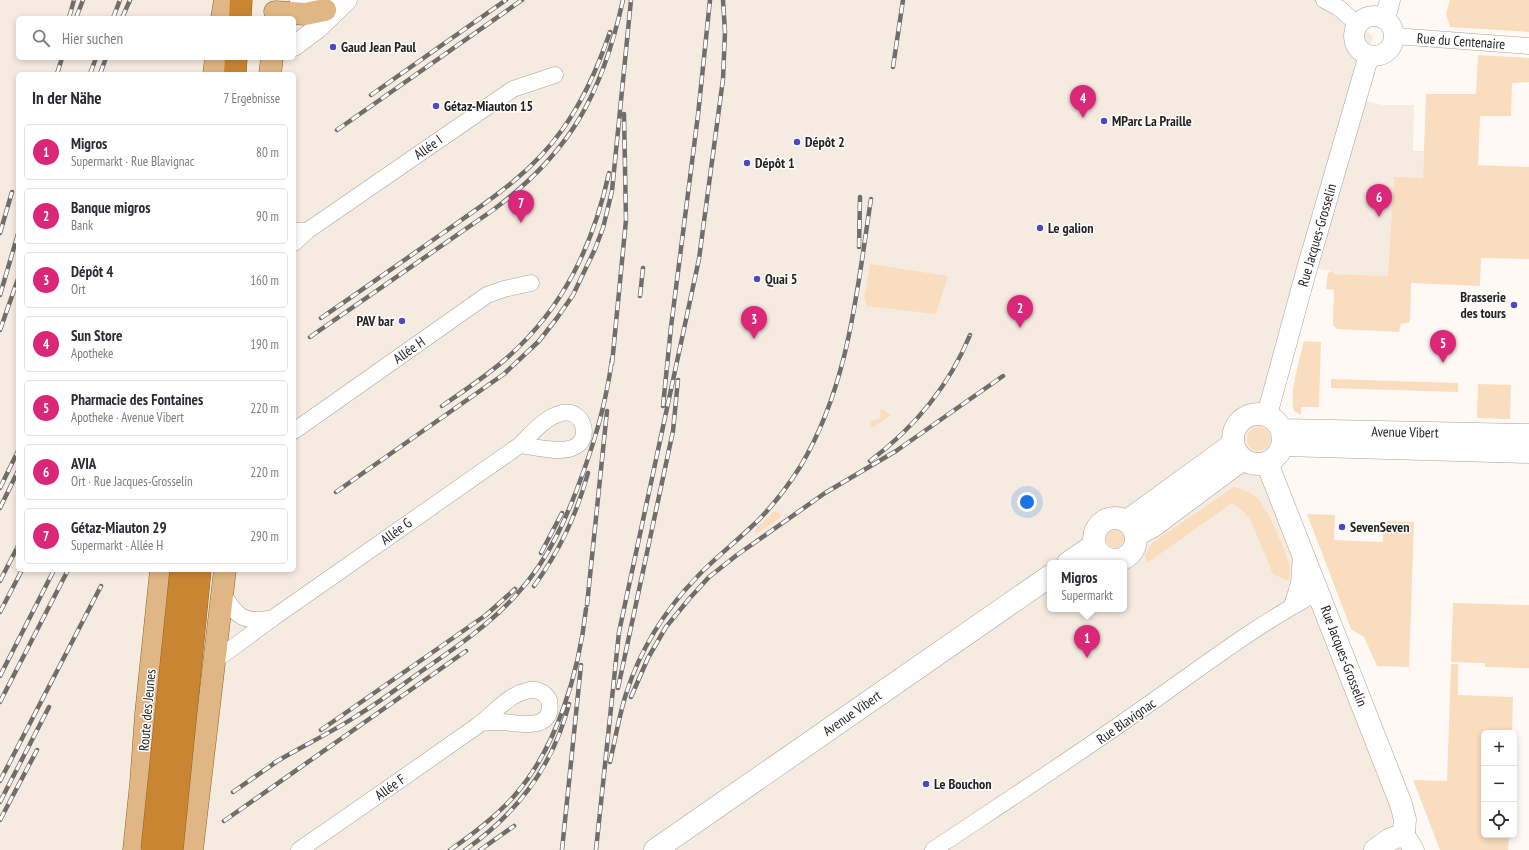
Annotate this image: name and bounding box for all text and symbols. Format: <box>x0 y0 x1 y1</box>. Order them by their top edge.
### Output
search box <box>16 16 296 60</box>
icon: search <box>30 27 52 49</box>
text: Hier suchen <box>62 29 123 48</box>
street label: Rue du Centenaire <box>1416 29 1506 53</box>
place label: Gaud Jean Paul <box>341 38 417 56</box>
marker: Gaud Jean Paul <box>328 42 338 52</box>
pin: 4 <box>1070 85 1096 118</box>
text: In der Nähe <box>32 87 102 109</box>
text: 7 Ergebnisse <box>224 90 280 107</box>
place label: Gétaz-Miauton 15 <box>444 97 533 115</box>
marker: Gétaz-Miauton 15 <box>431 101 441 111</box>
place label: MParc La Praille <box>1112 112 1192 130</box>
marker: MParc La Praille <box>1099 116 1109 126</box>
street label: Allée I <box>410 131 446 163</box>
place label: Dépôt 2 <box>805 133 845 151</box>
text: Migros <box>71 134 107 153</box>
marker: Dépôt 2 <box>792 137 802 147</box>
text: 1 <box>43 144 49 161</box>
text: 80 m <box>256 144 279 161</box>
text: Supermarkt · Rue Blavignac <box>71 153 194 170</box>
place label: Dépôt 1 <box>755 154 795 172</box>
marker: Dépôt 1 <box>742 158 752 168</box>
street label: Rue Jacques-Grosselin <box>1294 181 1340 289</box>
pin: 6 <box>1366 184 1392 217</box>
pin: 7 <box>508 190 534 223</box>
text: Banque migros <box>71 198 150 217</box>
text: 2 <box>43 208 49 225</box>
text: 90 m <box>256 208 279 225</box>
text: Bank <box>71 217 93 234</box>
place label: Le galion <box>1048 219 1094 237</box>
marker: Le galion <box>1035 223 1045 233</box>
text: Dépôt 4 <box>71 262 113 281</box>
place label: Quai 5 <box>765 270 797 288</box>
text: 3 <box>43 272 49 289</box>
text: 160 m <box>250 272 279 289</box>
marker: Quai 5 <box>752 274 762 284</box>
text: Ort <box>71 281 86 298</box>
place label: Brasserie des tours <box>1460 288 1506 322</box>
pin: 2 <box>1007 295 1033 328</box>
marker: Brasserie des tours <box>1509 300 1519 310</box>
pin: 3 <box>741 306 767 339</box>
place label: PAV bar <box>356 312 395 330</box>
marker: PAV bar <box>397 316 407 326</box>
text: Sun Store <box>71 326 123 345</box>
pin: 5 <box>1430 330 1456 363</box>
street label: Allée H <box>389 333 429 367</box>
text: 4 <box>43 336 49 353</box>
text: 190 m <box>250 336 279 353</box>
text: Apotheke <box>71 345 113 362</box>
text: Pharmacie des Fontaines <box>71 390 203 409</box>
text: 5 <box>43 400 49 417</box>
text: 220 m <box>250 400 279 417</box>
text: Apotheke · Avenue Vibert <box>71 409 184 426</box>
street label: Avenue Vibert <box>1371 422 1439 442</box>
text: AVIA <box>71 454 96 473</box>
text: 6 <box>43 464 49 481</box>
text: 220 m <box>250 464 279 481</box>
text: Ort · Rue Jacques-Grosselin <box>71 473 193 490</box>
your location <box>1017 492 1037 512</box>
street label: Allée G <box>377 514 415 548</box>
text: Gétaz-Miauton 29 <box>71 518 167 537</box>
place label: SevenSeven <box>1350 518 1410 536</box>
marker: SevenSeven <box>1337 522 1347 532</box>
text: 7 <box>43 528 49 545</box>
text: 290 m <box>250 528 279 545</box>
text: Supermarkt · Allée H <box>71 537 163 554</box>
popup <box>1047 560 1127 612</box>
text: Migros <box>1061 568 1097 587</box>
text: Supermarkt <box>1061 587 1113 604</box>
street label: Rue Jacques-Grosselin <box>1317 603 1371 709</box>
pin: 1 <box>1074 625 1100 658</box>
street label: Route des Jeunes <box>134 668 160 752</box>
street label: Avenue Vibert <box>819 686 885 740</box>
street label: Rue Blavignac <box>1093 694 1159 748</box>
map controls <box>1481 730 1517 838</box>
button: + <box>1481 730 1517 766</box>
button: − <box>1481 766 1517 802</box>
street label: Allée F <box>371 770 409 804</box>
place label: Le Bouchon <box>934 775 991 793</box>
marker: Le Bouchon <box>921 779 931 789</box>
button: locate <box>1481 802 1517 838</box>

